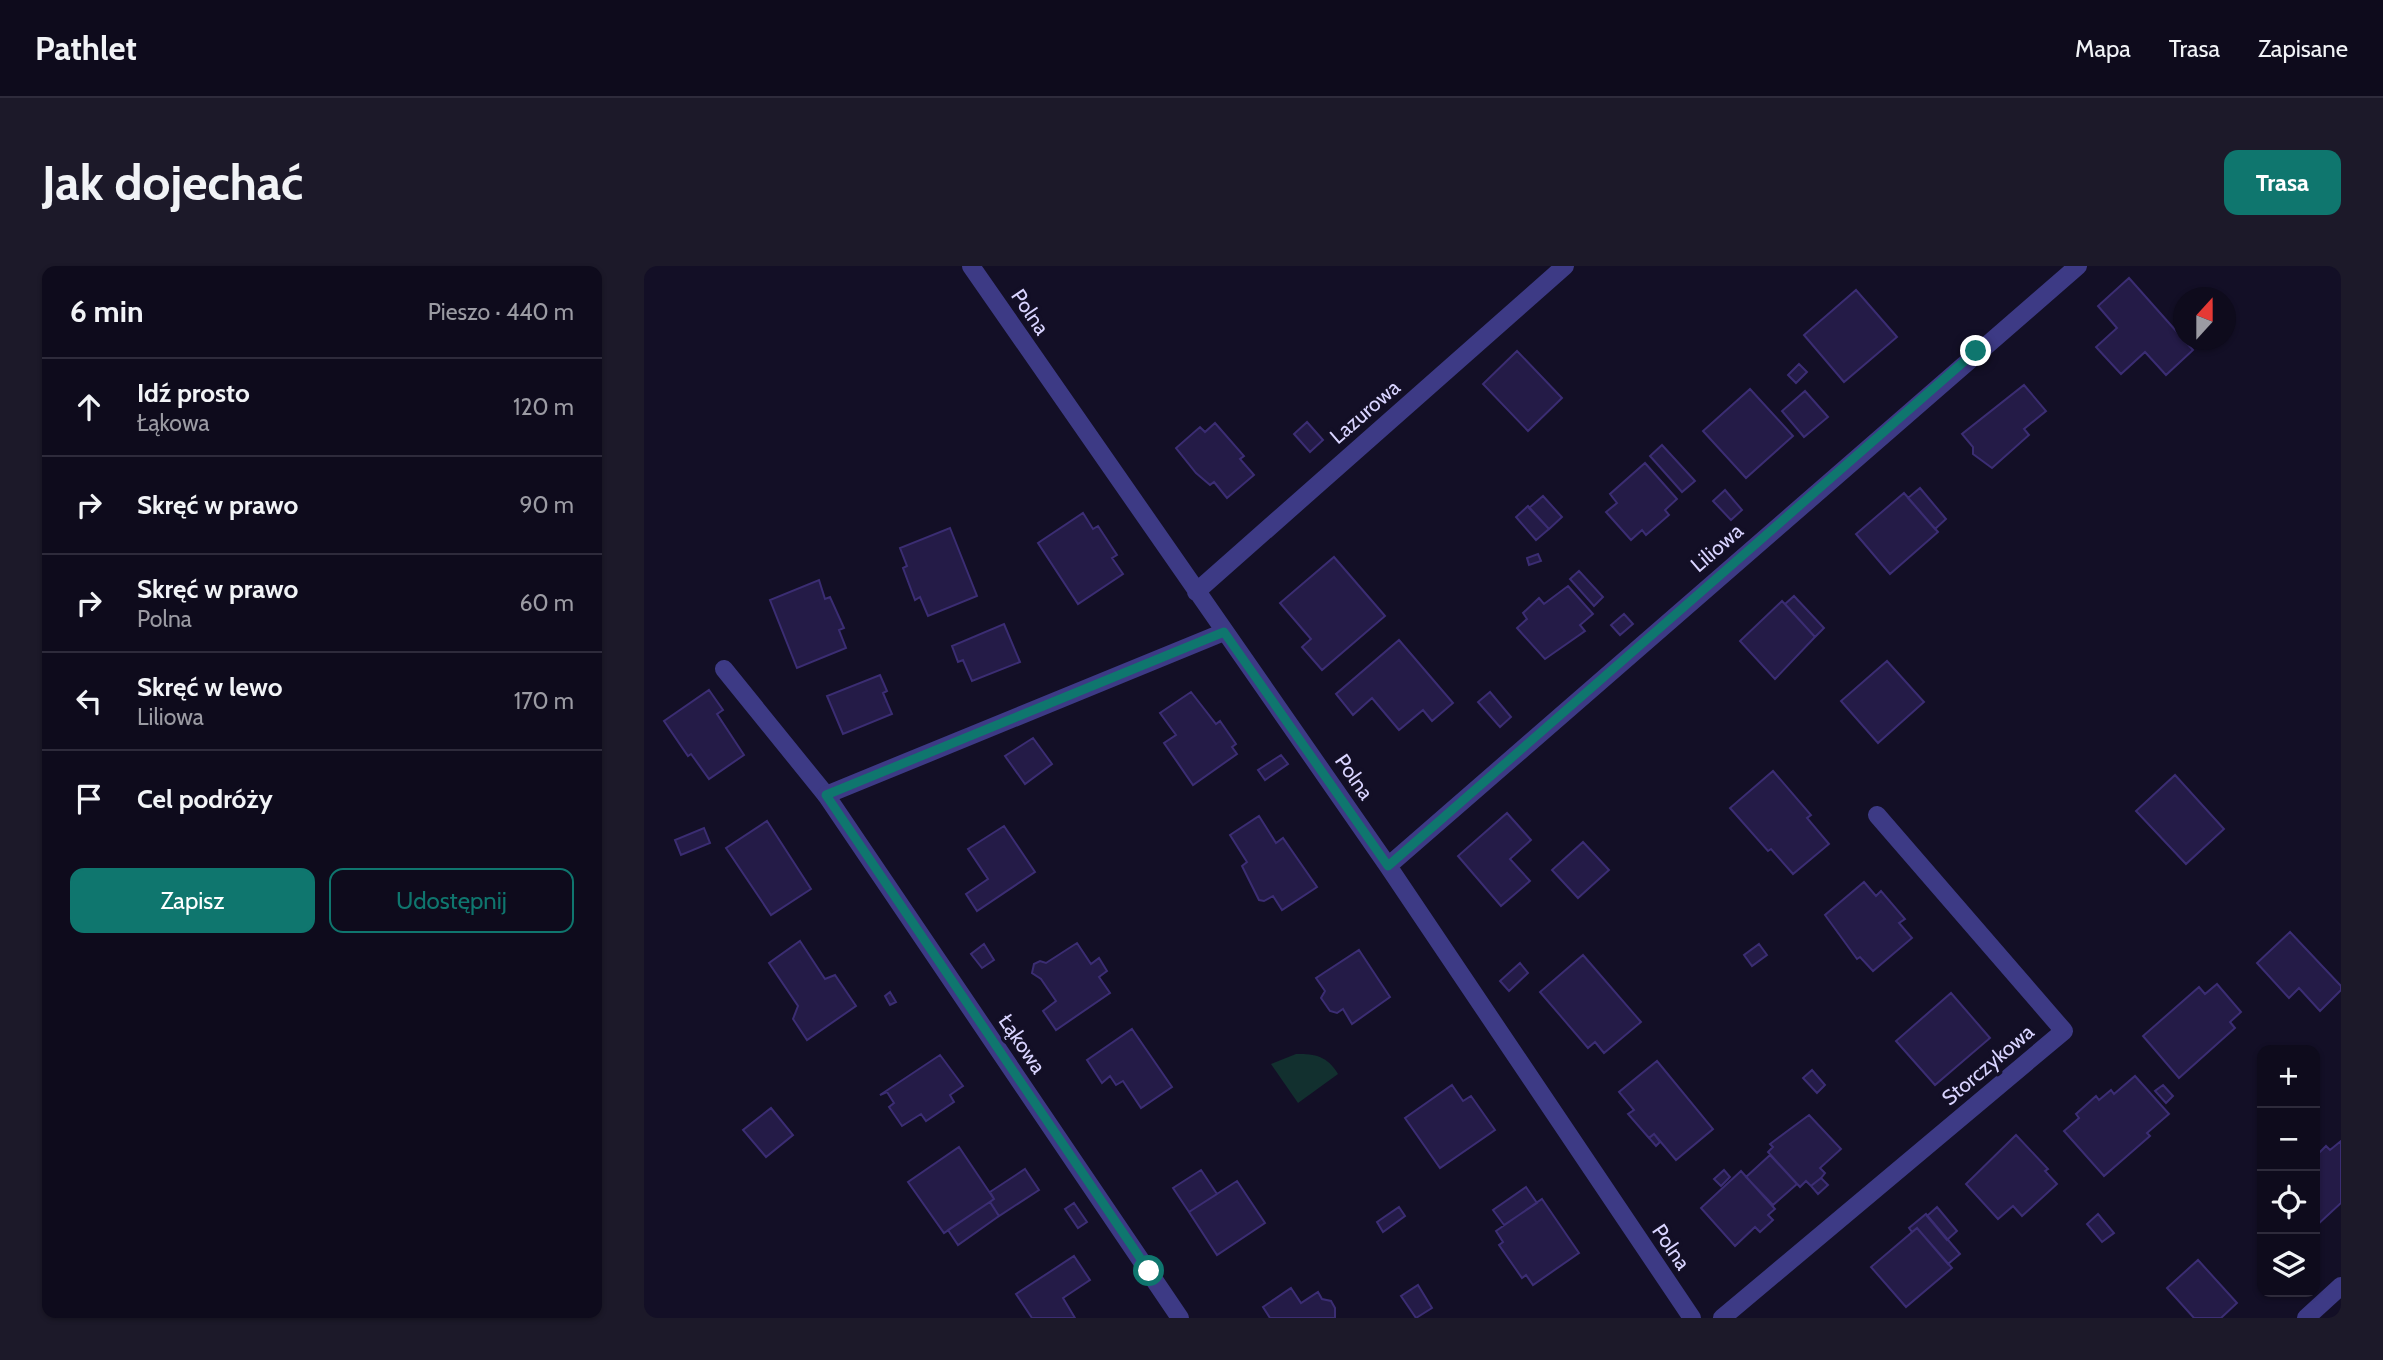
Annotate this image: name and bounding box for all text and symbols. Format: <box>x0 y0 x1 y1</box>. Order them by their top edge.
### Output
text: Pathlet <box>35 28 137 68</box>
text: Mapa <box>2075 34 2131 63</box>
text: Trasa <box>2169 34 2220 63</box>
text: Zapisane <box>2258 34 2348 63</box>
button: Trasa <box>2224 150 2341 215</box>
text: Jak dojechać <box>42 153 303 212</box>
street label: Polna <box>1006 284 1055 339</box>
north arrow <box>2173 287 2236 350</box>
text: 6 min <box>70 293 143 330</box>
text: Pieszo · 440 m <box>428 298 574 326</box>
route end <box>1960 335 1991 366</box>
street label: Lazurowa <box>1325 374 1405 449</box>
text: Idź prosto <box>137 377 250 409</box>
icon: ahead <box>70 388 108 426</box>
text: 120 m <box>513 393 574 421</box>
text: Łąkowa <box>137 409 210 437</box>
icon: right <box>70 486 108 524</box>
text: Skręć w prawo <box>137 489 298 521</box>
text: 90 m <box>520 491 574 519</box>
street label: Liliowa <box>1685 518 1748 577</box>
text: Skręć w prawo <box>137 573 298 605</box>
icon: right <box>70 584 108 622</box>
text: 60 m <box>520 589 574 617</box>
text: Polna <box>137 605 192 633</box>
text: Skręć w lewo <box>137 671 283 703</box>
icon: left <box>70 682 108 720</box>
text: 170 m <box>514 687 574 715</box>
text: Liliowa <box>137 703 204 731</box>
street label: Polna <box>1330 749 1379 804</box>
icon: arrive <box>70 780 108 818</box>
text: Cel podróży <box>137 783 273 815</box>
button: Zapisz <box>70 868 315 933</box>
button: Udostępnij <box>329 868 574 933</box>
street label: Łąkowa <box>994 1009 1051 1078</box>
street label: Storczykowa <box>1937 1019 2039 1110</box>
map controls <box>2257 1045 2320 1297</box>
button: + <box>2257 1045 2320 1108</box>
button: − <box>2257 1108 2320 1171</box>
button: locate <box>2257 1171 2320 1234</box>
street label: Polna <box>1647 1219 1696 1274</box>
button: layers <box>2257 1234 2320 1297</box>
route start <box>1133 1255 1164 1286</box>

